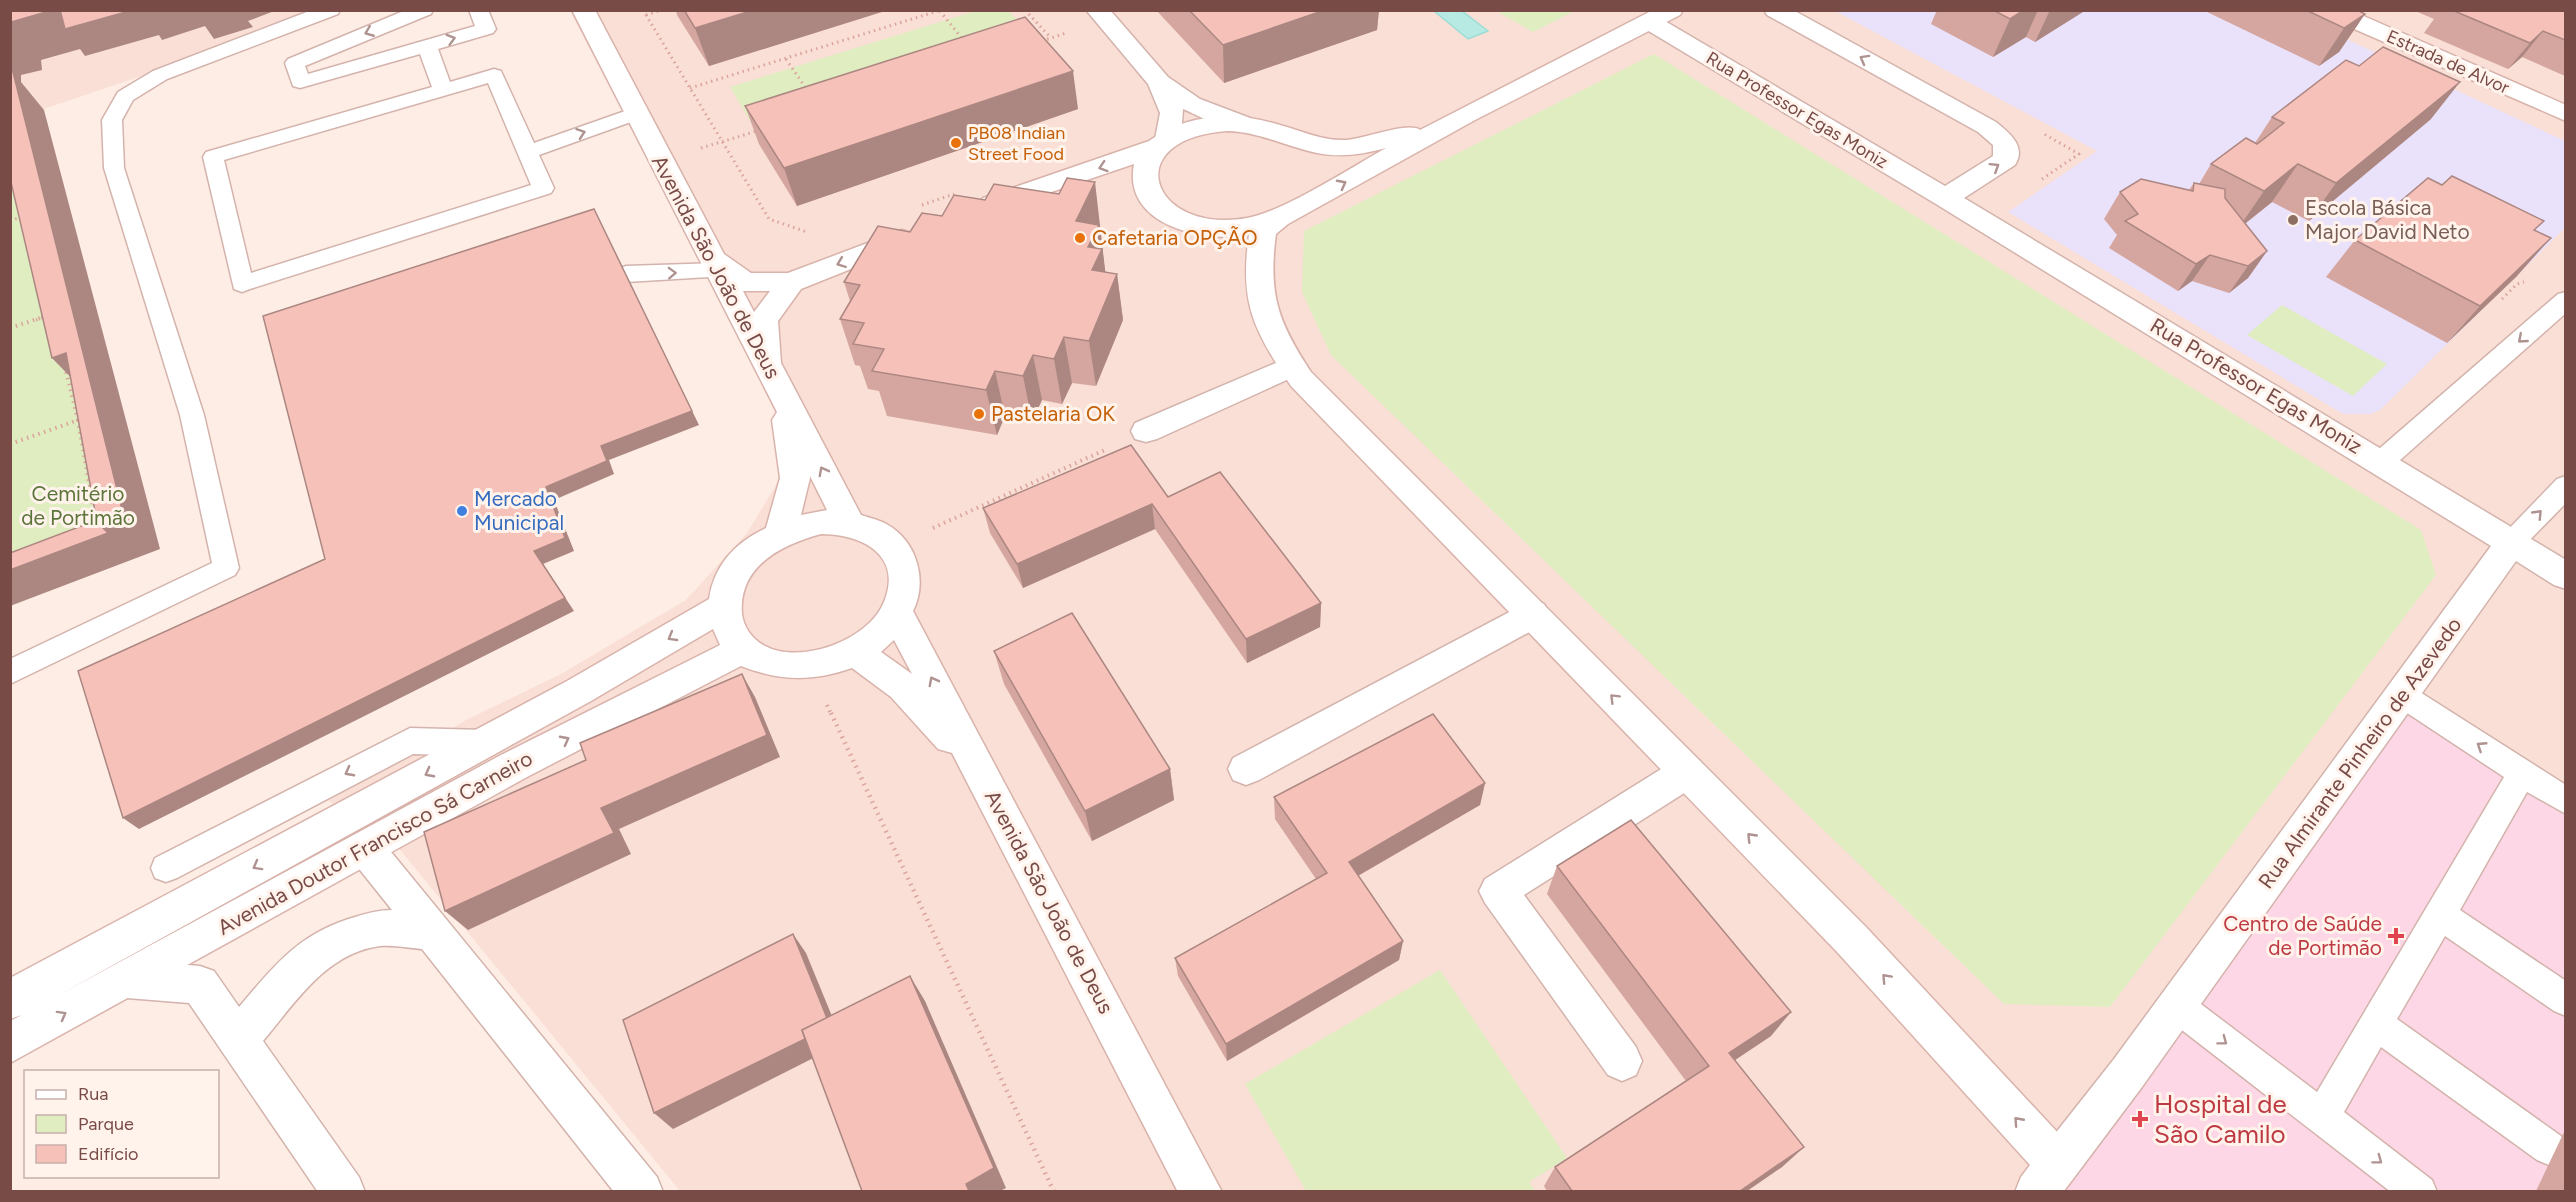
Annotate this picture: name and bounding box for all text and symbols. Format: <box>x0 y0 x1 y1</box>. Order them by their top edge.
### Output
one-way arrow <box>365 25 375 38</box>
street label: Estrada de Alvor <box>2383 25 2513 99</box>
one-way arrow <box>445 34 456 46</box>
street label: Rua Professor Egas Moniz <box>1702 47 1892 173</box>
one-way arrow <box>1860 55 1870 66</box>
place label: PB08 Indian Street Food <box>968 122 1065 165</box>
one-way arrow <box>575 127 586 140</box>
marker: PB08 Indian Street Food <box>949 136 963 150</box>
street label: Avenida São João de Deus <box>647 151 786 383</box>
one-way arrow <box>1098 160 1109 172</box>
one-way arrow <box>1989 162 1999 174</box>
one-way arrow <box>1335 180 1346 191</box>
place label: Escola Básica Major David Neto <box>2305 195 2470 244</box>
marker: Escola Básica Major David Neto <box>2286 213 2300 227</box>
place label: Cafetaria OPÇÃO <box>1092 225 1258 250</box>
marker: Cafetaria OPÇÃO <box>1073 231 1087 245</box>
one-way arrow <box>836 255 847 268</box>
one-way arrow <box>667 266 676 279</box>
street label: Rua Professor Egas Moniz <box>2146 312 2367 459</box>
one-way arrow <box>2518 332 2528 343</box>
place label: Pastelaria OK <box>991 401 1115 426</box>
marker: Pastelaria OK <box>972 407 986 421</box>
one-way arrow <box>819 467 830 477</box>
park label: Cemitério de Portimão <box>21 481 135 530</box>
place label: Mercado Municipal <box>474 486 564 535</box>
marker: Mercado Municipal <box>455 504 469 518</box>
one-way arrow <box>2531 511 2542 522</box>
street label: Rua Almirante Pinheiro de Azevedo <box>2253 612 2466 893</box>
one-way arrow <box>668 630 679 641</box>
one-way arrow <box>929 677 940 687</box>
one-way arrow <box>1611 695 1622 706</box>
one-way arrow <box>558 736 569 747</box>
one-way arrow <box>2477 741 2487 753</box>
street label: Avenida Doutor Francisco Sá Carneiro <box>213 745 537 940</box>
one-way arrow <box>345 765 356 776</box>
one-way arrow <box>425 766 435 777</box>
street label: Avenida São João de Deus <box>980 786 1119 1018</box>
one-way arrow <box>1747 834 1758 844</box>
one-way arrow <box>253 859 264 870</box>
place label: Centro de Saúde de Portimão <box>2223 911 2382 960</box>
marker: Centro de Saúde de Portimão <box>2387 927 2405 945</box>
one-way arrow <box>1882 974 1893 984</box>
one-way arrow <box>56 1011 66 1022</box>
one-way arrow <box>2217 1034 2228 1045</box>
legend <box>24 1070 219 1178</box>
text: Rua <box>78 1083 109 1105</box>
place label: Hospital de São Camilo <box>2154 1088 2287 1150</box>
marker: Hospital de São Camilo <box>2131 1110 2149 1128</box>
text: Parque <box>78 1113 134 1135</box>
one-way arrow <box>2014 1117 2025 1128</box>
text: Edifício <box>78 1143 139 1165</box>
one-way arrow <box>2371 1152 2382 1163</box>

